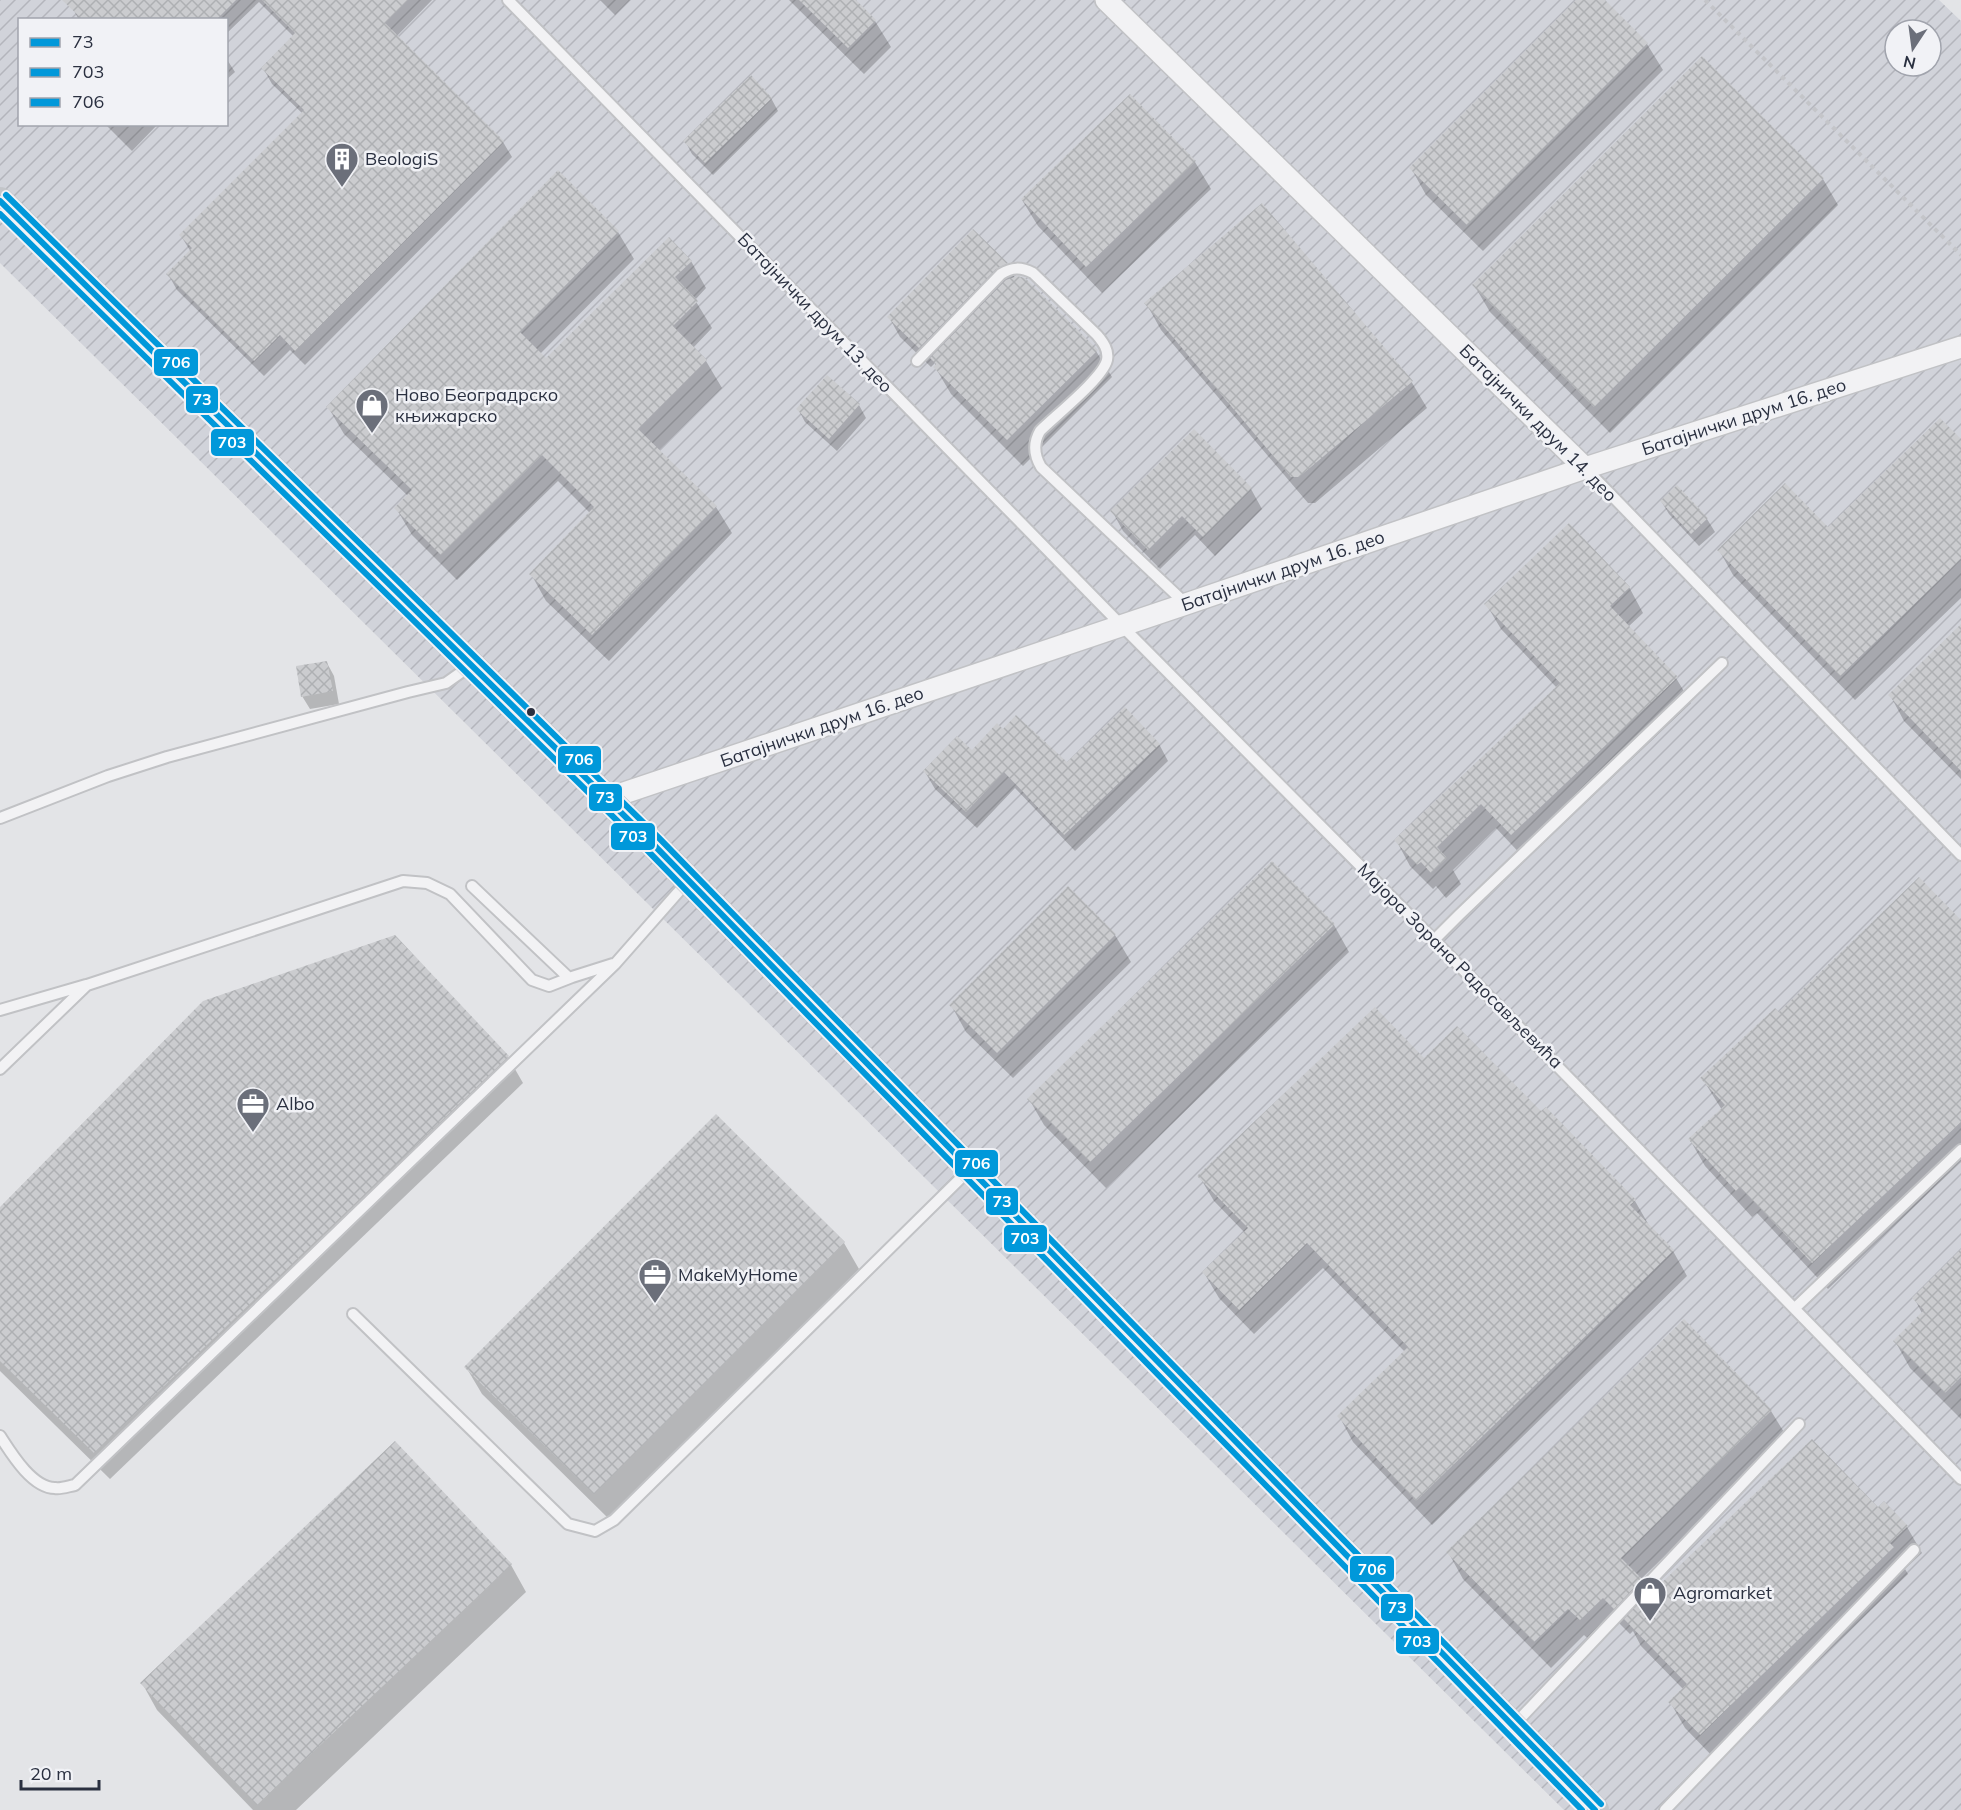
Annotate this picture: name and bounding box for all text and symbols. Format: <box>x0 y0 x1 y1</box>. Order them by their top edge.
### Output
legend <box>18 18 228 126</box>
north arrow <box>1883 18 1943 78</box>
text: 73 <box>72 30 94 53</box>
text: N <box>1901 52 1918 74</box>
text: 703 <box>72 60 104 83</box>
text: 706 <box>72 90 104 113</box>
building icon: BeologiS <box>324 141 360 188</box>
place label: BeologiS <box>365 147 438 170</box>
street label: Батајнички друм 13. део <box>733 228 898 397</box>
street label: Батајнички друм 14. део <box>1455 339 1622 506</box>
line badge: 706 <box>153 348 199 377</box>
text: 706 <box>162 352 191 372</box>
street label: Батајнички друм 16. део <box>1639 373 1849 460</box>
place label: Ново Београдрско књижарско <box>395 383 558 427</box>
line badge: 73 <box>185 385 219 414</box>
shop icon: Ново Београдрско књижарско <box>354 387 390 434</box>
text: 73 <box>192 389 212 409</box>
line badge: 703 <box>210 428 255 457</box>
text: 703 <box>218 432 246 452</box>
street label: Батајнички друм 16. део <box>1178 525 1388 616</box>
street label: Батајнички друм 16. део <box>717 681 927 772</box>
unlabelled marker <box>525 706 537 718</box>
line badge: 706 <box>557 745 602 774</box>
text: 706 <box>565 749 594 769</box>
line badge: 73 <box>588 783 623 812</box>
text: 73 <box>595 787 615 807</box>
line badge: 703 <box>610 822 656 851</box>
text: 703 <box>619 826 647 846</box>
street label: Мајора Зорана Радосављевића <box>1353 858 1568 1073</box>
office icon: Albo <box>235 1086 271 1133</box>
place label: Albo <box>276 1092 315 1115</box>
line badge: 706 <box>954 1149 999 1178</box>
text: 706 <box>962 1153 991 1173</box>
line badge: 73 <box>985 1187 1019 1216</box>
text: 73 <box>992 1191 1012 1211</box>
line badge: 703 <box>1003 1224 1048 1253</box>
text: 703 <box>1011 1228 1039 1248</box>
office icon: MakeMyHome <box>637 1257 673 1304</box>
place label: MakeMyHome <box>678 1263 798 1286</box>
line badge: 706 <box>1349 1555 1395 1583</box>
text: 706 <box>1358 1559 1387 1579</box>
shop icon: Agromarket <box>1632 1575 1668 1622</box>
place label: Agromarket <box>1673 1581 1772 1604</box>
line badge: 73 <box>1380 1593 1414 1622</box>
text: 73 <box>1387 1597 1407 1617</box>
line badge: 703 <box>1395 1627 1440 1655</box>
text: 703 <box>1403 1631 1431 1651</box>
scale bar <box>21 1753 99 1791</box>
text: 20 m <box>30 1762 72 1785</box>

